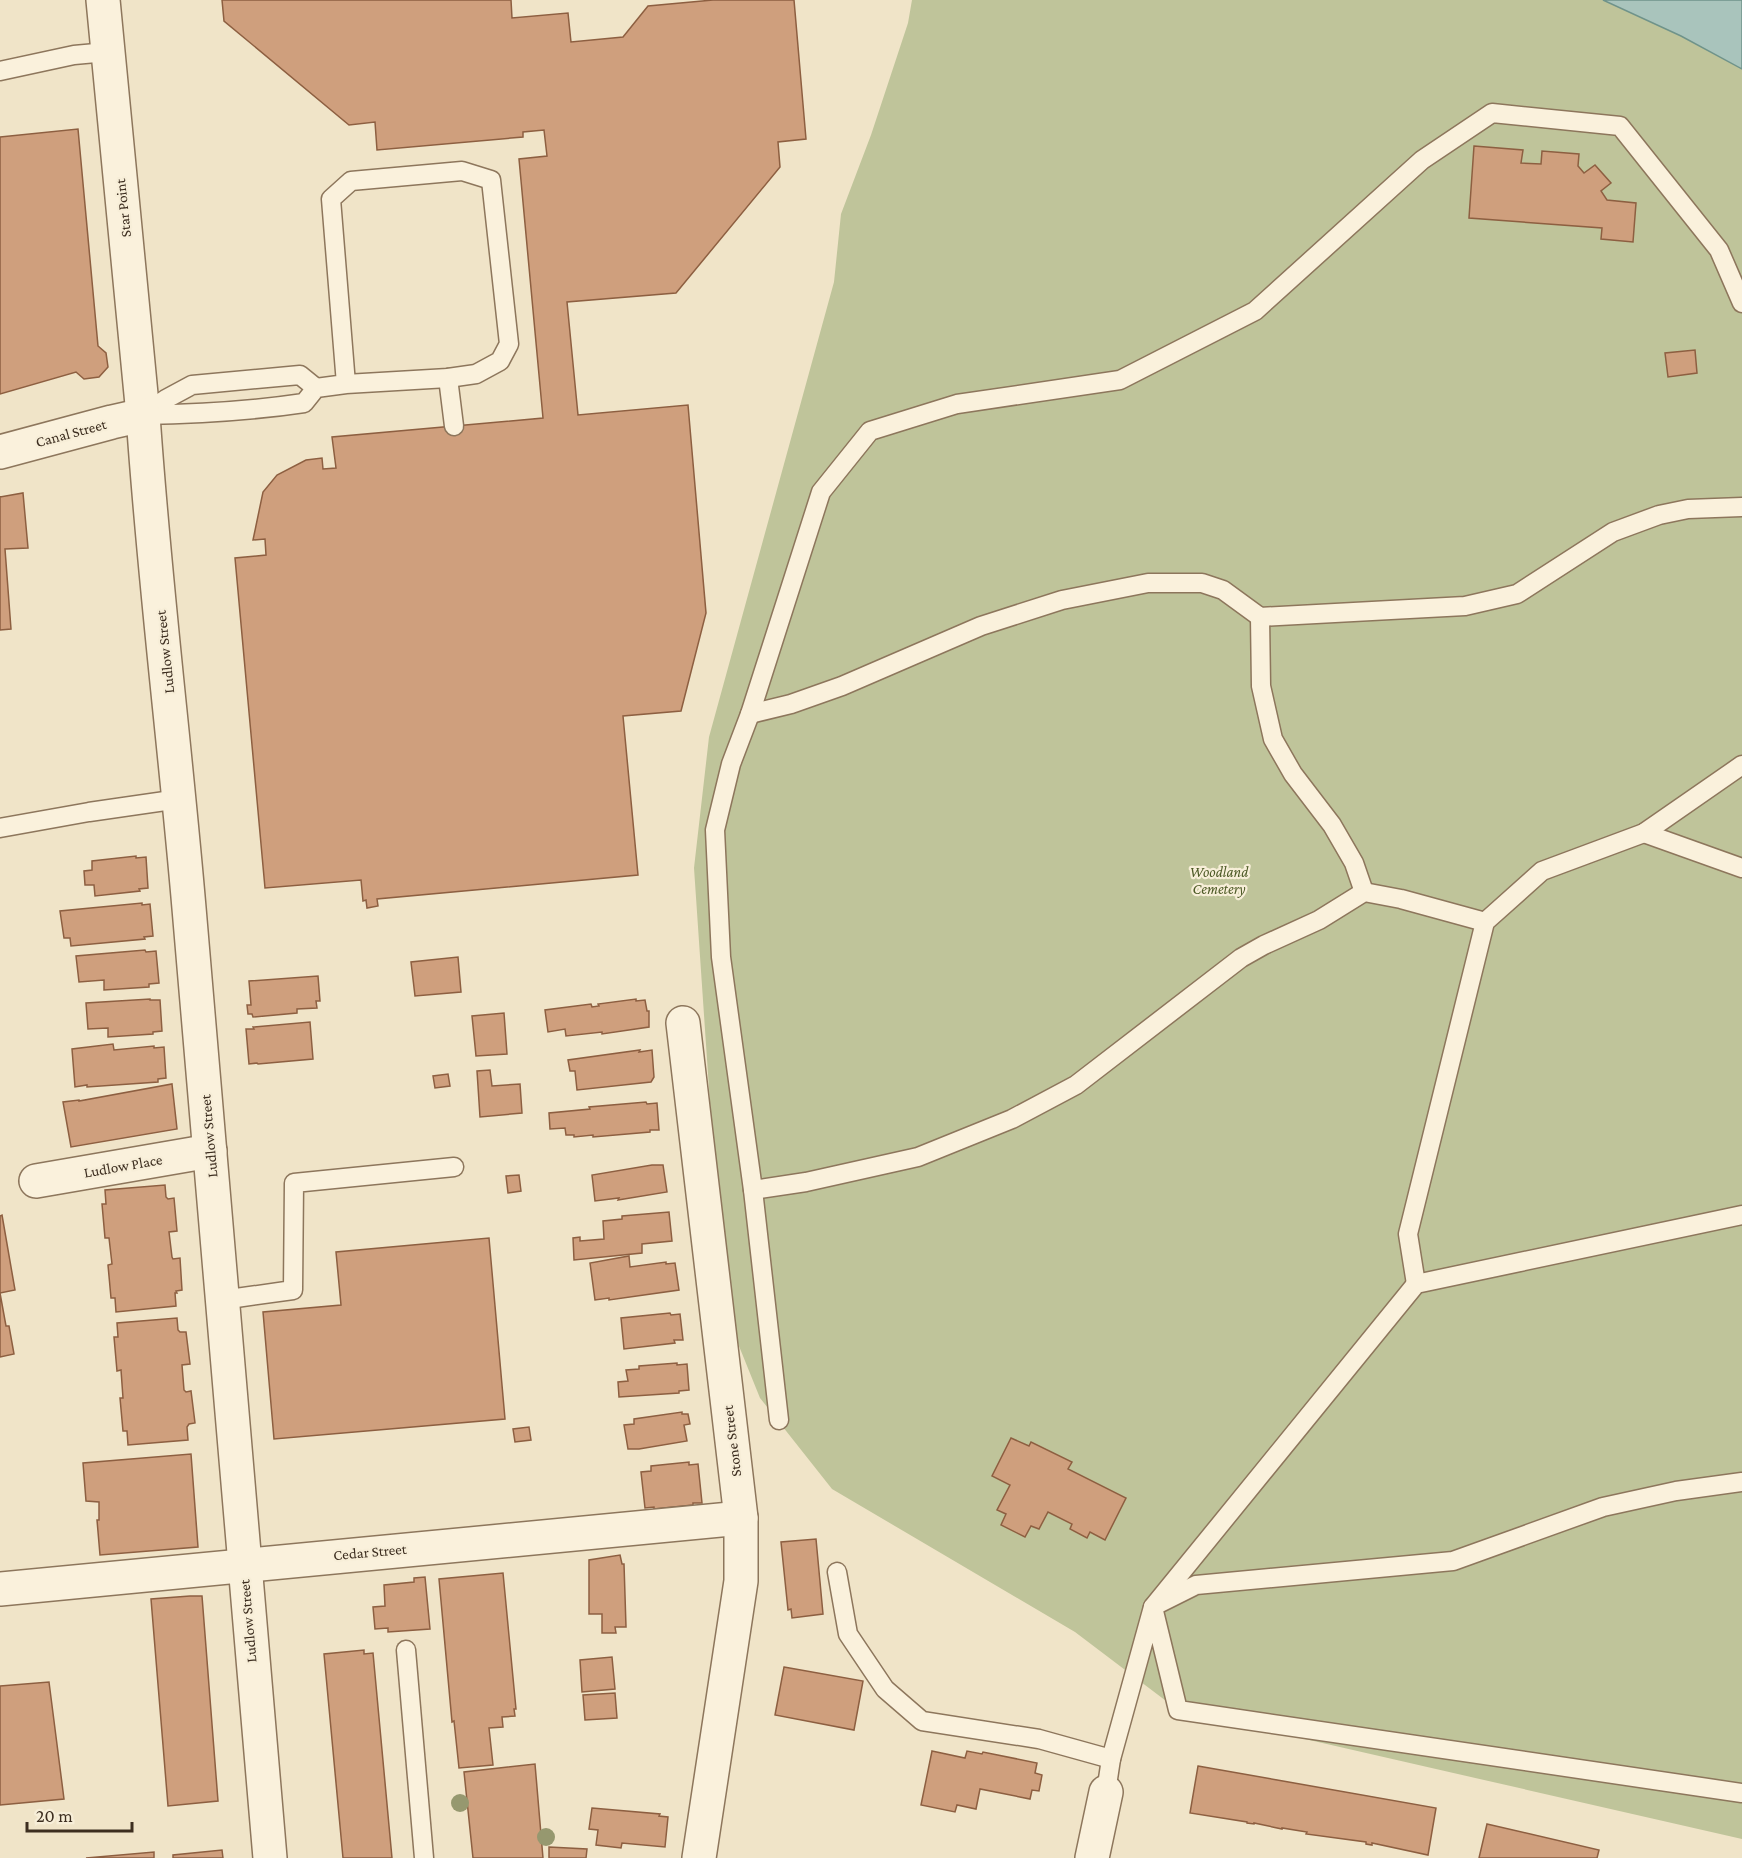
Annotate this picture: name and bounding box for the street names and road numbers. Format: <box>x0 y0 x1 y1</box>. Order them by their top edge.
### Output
street label: Star Point <box>112 177 134 238</box>
street label: Canal Street <box>34 416 109 450</box>
street label: Ludlow Street <box>153 609 177 694</box>
street label: Ludlow Street <box>197 1093 221 1178</box>
street label: Ludlow Place <box>82 1151 164 1181</box>
street label: Stone Street <box>720 1403 744 1478</box>
street label: Cedar Street <box>333 1541 408 1563</box>
street label: Ludlow Street <box>236 1578 260 1663</box>

